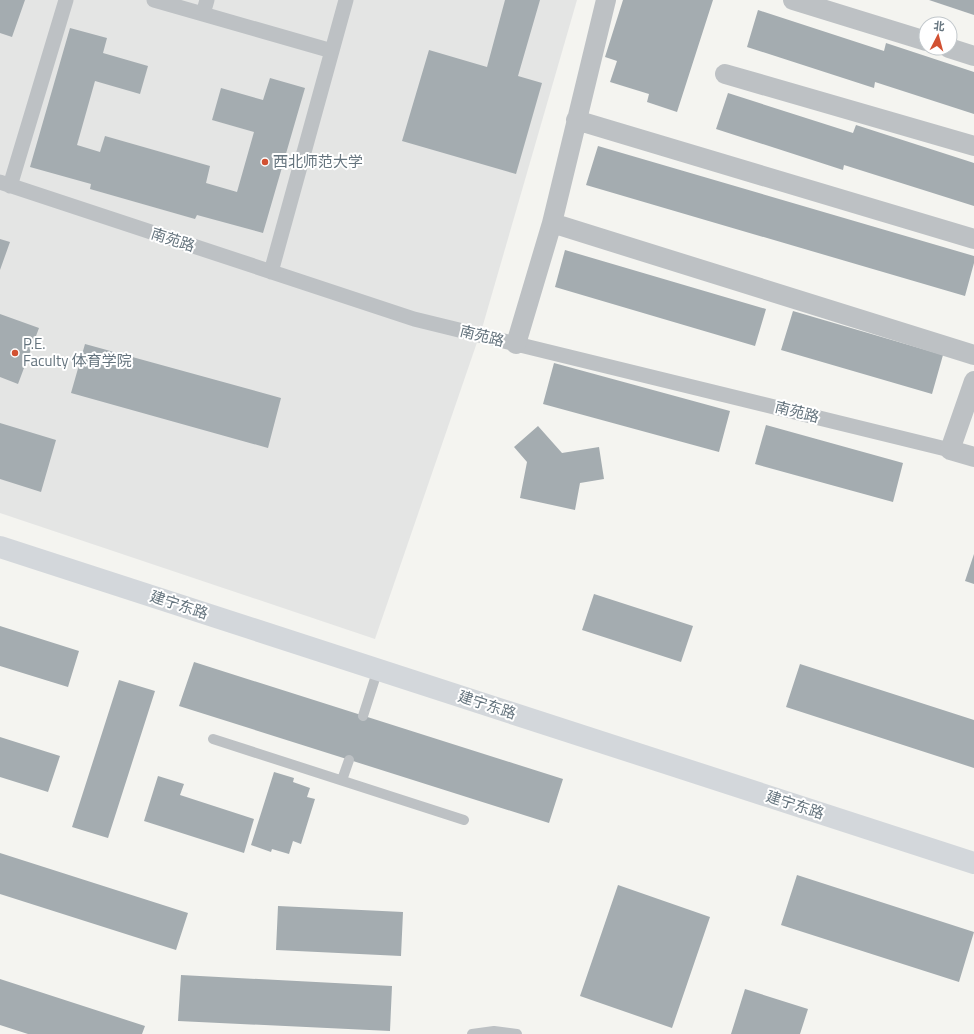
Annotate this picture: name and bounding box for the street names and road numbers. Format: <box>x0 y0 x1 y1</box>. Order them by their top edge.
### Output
street label: 南苑路 <box>148 222 198 257</box>
street label: 南苑路 <box>457 319 507 352</box>
street label: 南苑路 <box>772 395 822 428</box>
street label: 建宁东路 <box>147 584 211 625</box>
street label: 建宁东路 <box>455 684 519 725</box>
street label: 建宁东路 <box>763 784 827 825</box>

